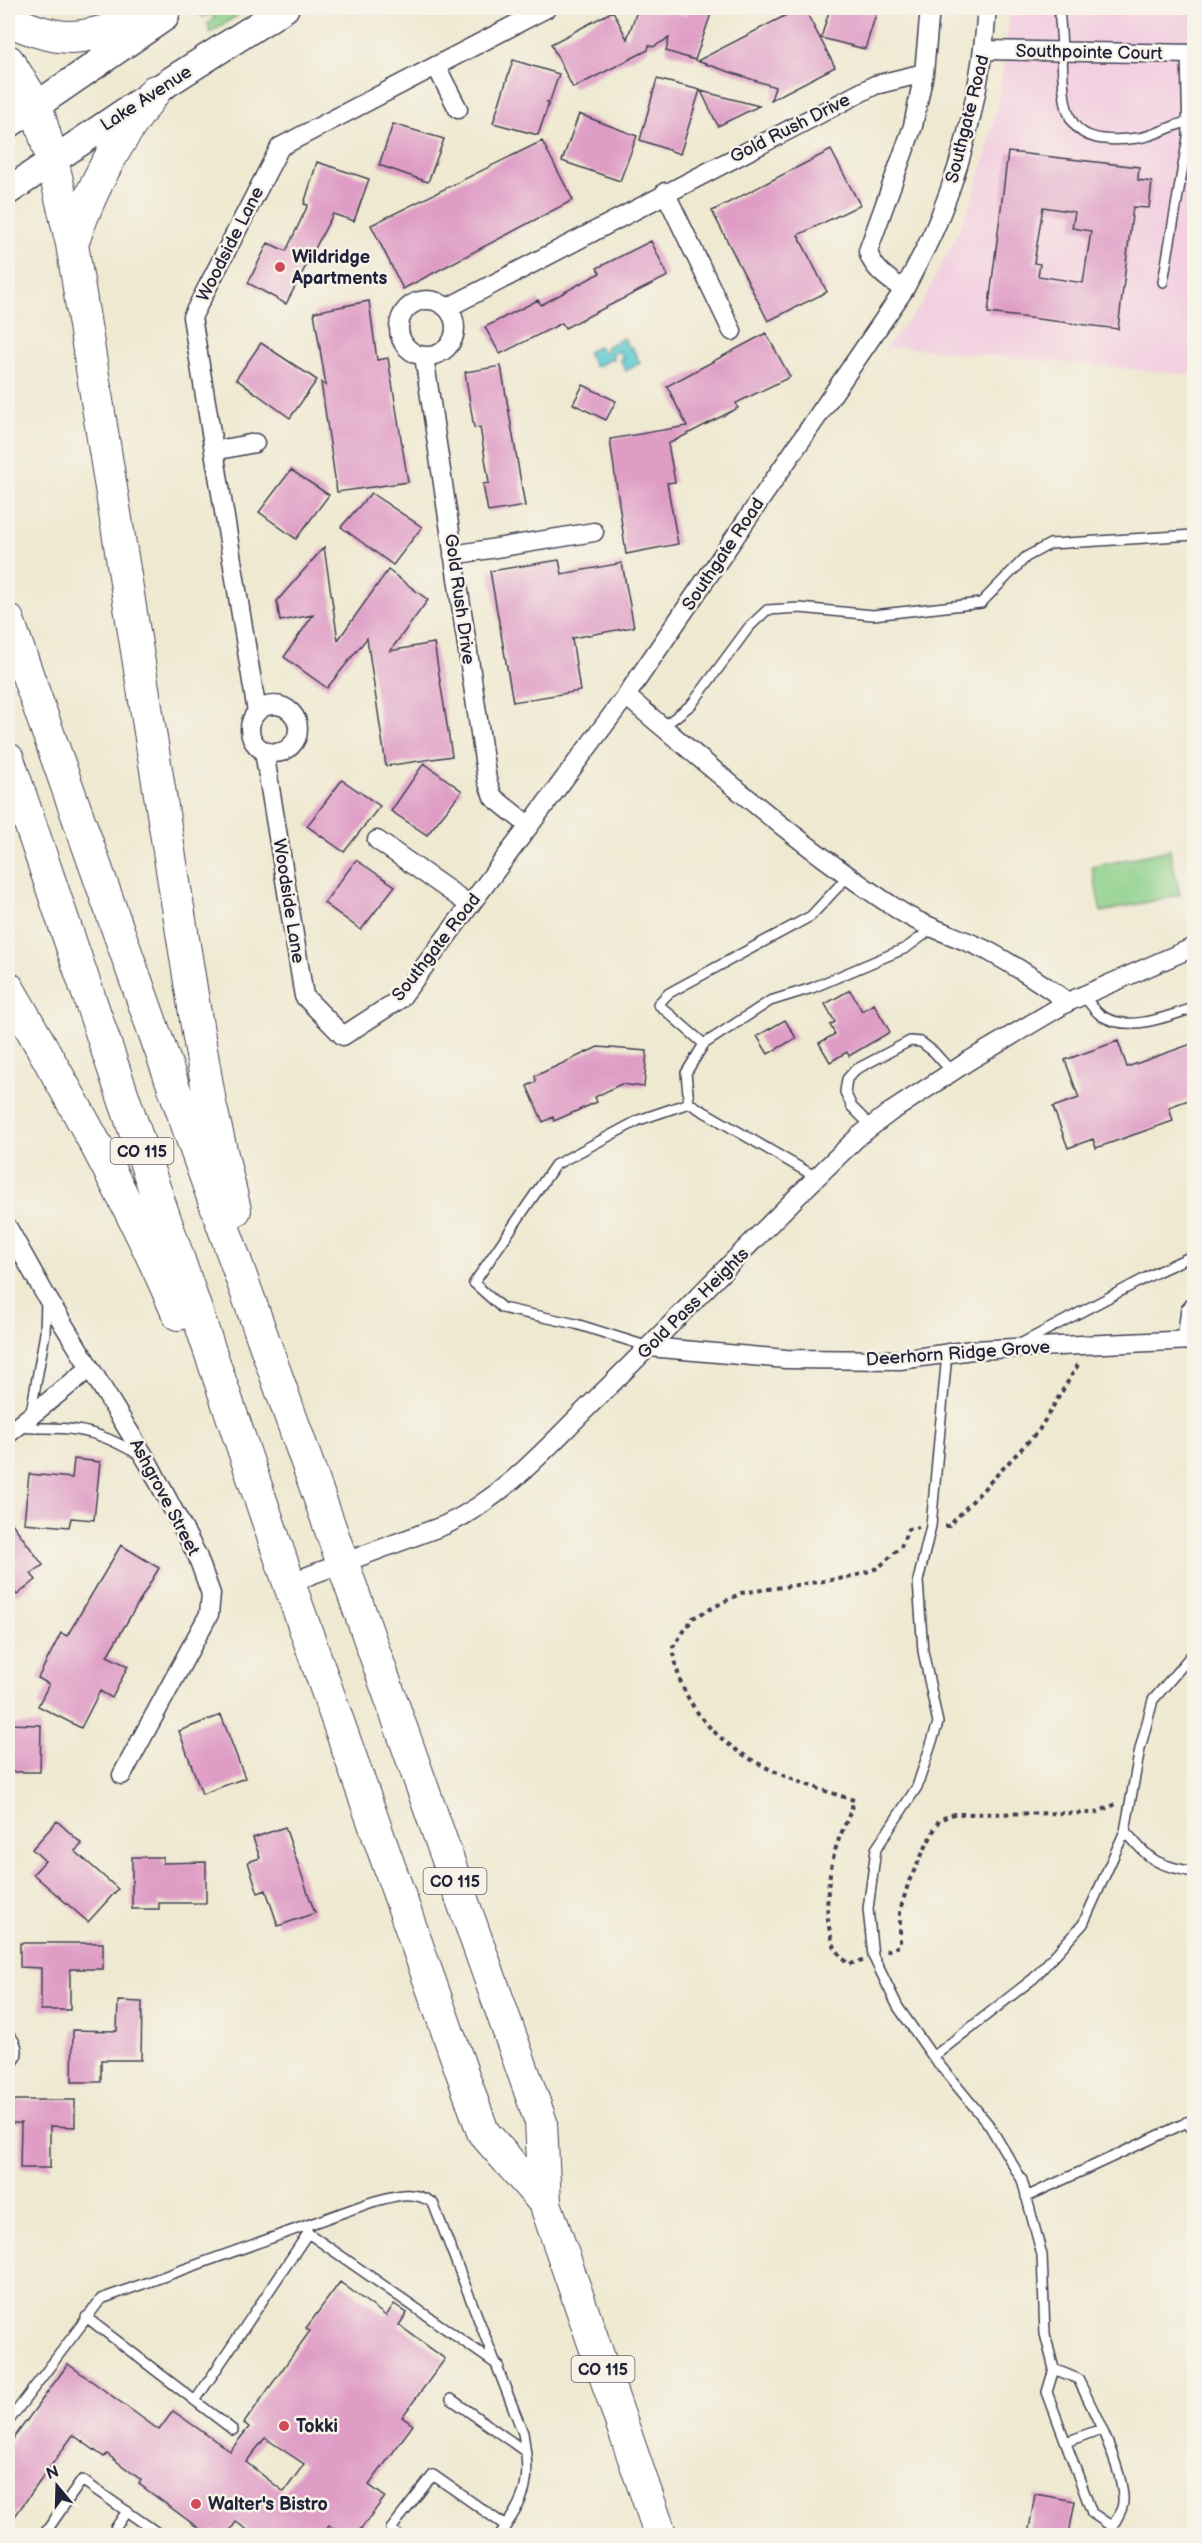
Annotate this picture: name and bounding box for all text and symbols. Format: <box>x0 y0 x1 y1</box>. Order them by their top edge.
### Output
street label: Southpointe Court <box>1015 41 1163 64</box>
street label: Southgate Road <box>941 53 994 185</box>
street label: Lake Avenue <box>97 61 196 136</box>
street label: Gold Rush Drive <box>727 89 854 168</box>
street label: Woodside Lane <box>192 183 269 305</box>
place label: Wildridge Apartments <box>291 247 388 289</box>
marker: Wildridge Apartments <box>273 260 287 274</box>
street label: Southgate Road <box>678 494 769 614</box>
street label: Gold Rush Drive <box>440 532 479 666</box>
street label: Woodside Lane <box>268 837 309 965</box>
street label: Southgate Road <box>388 889 485 1005</box>
road number: CO 115 <box>110 1138 174 1164</box>
street label: Gold Pass Heights <box>633 1243 753 1363</box>
street label: Deerhorn Ridge Grove <box>865 1337 1051 1370</box>
street label: Ashgrove Street <box>125 1435 204 1559</box>
road number: CO 115 <box>424 1868 486 1894</box>
road number: CO 115 <box>572 2356 634 2382</box>
place label: Tokki <box>296 2416 338 2437</box>
marker: Tokki <box>277 2419 291 2433</box>
north arrow <box>27 2456 87 2516</box>
text: N <box>44 2462 61 2484</box>
place label: Walter's Bistro <box>208 2494 328 2515</box>
marker: Walter's Bistro <box>189 2497 203 2511</box>

